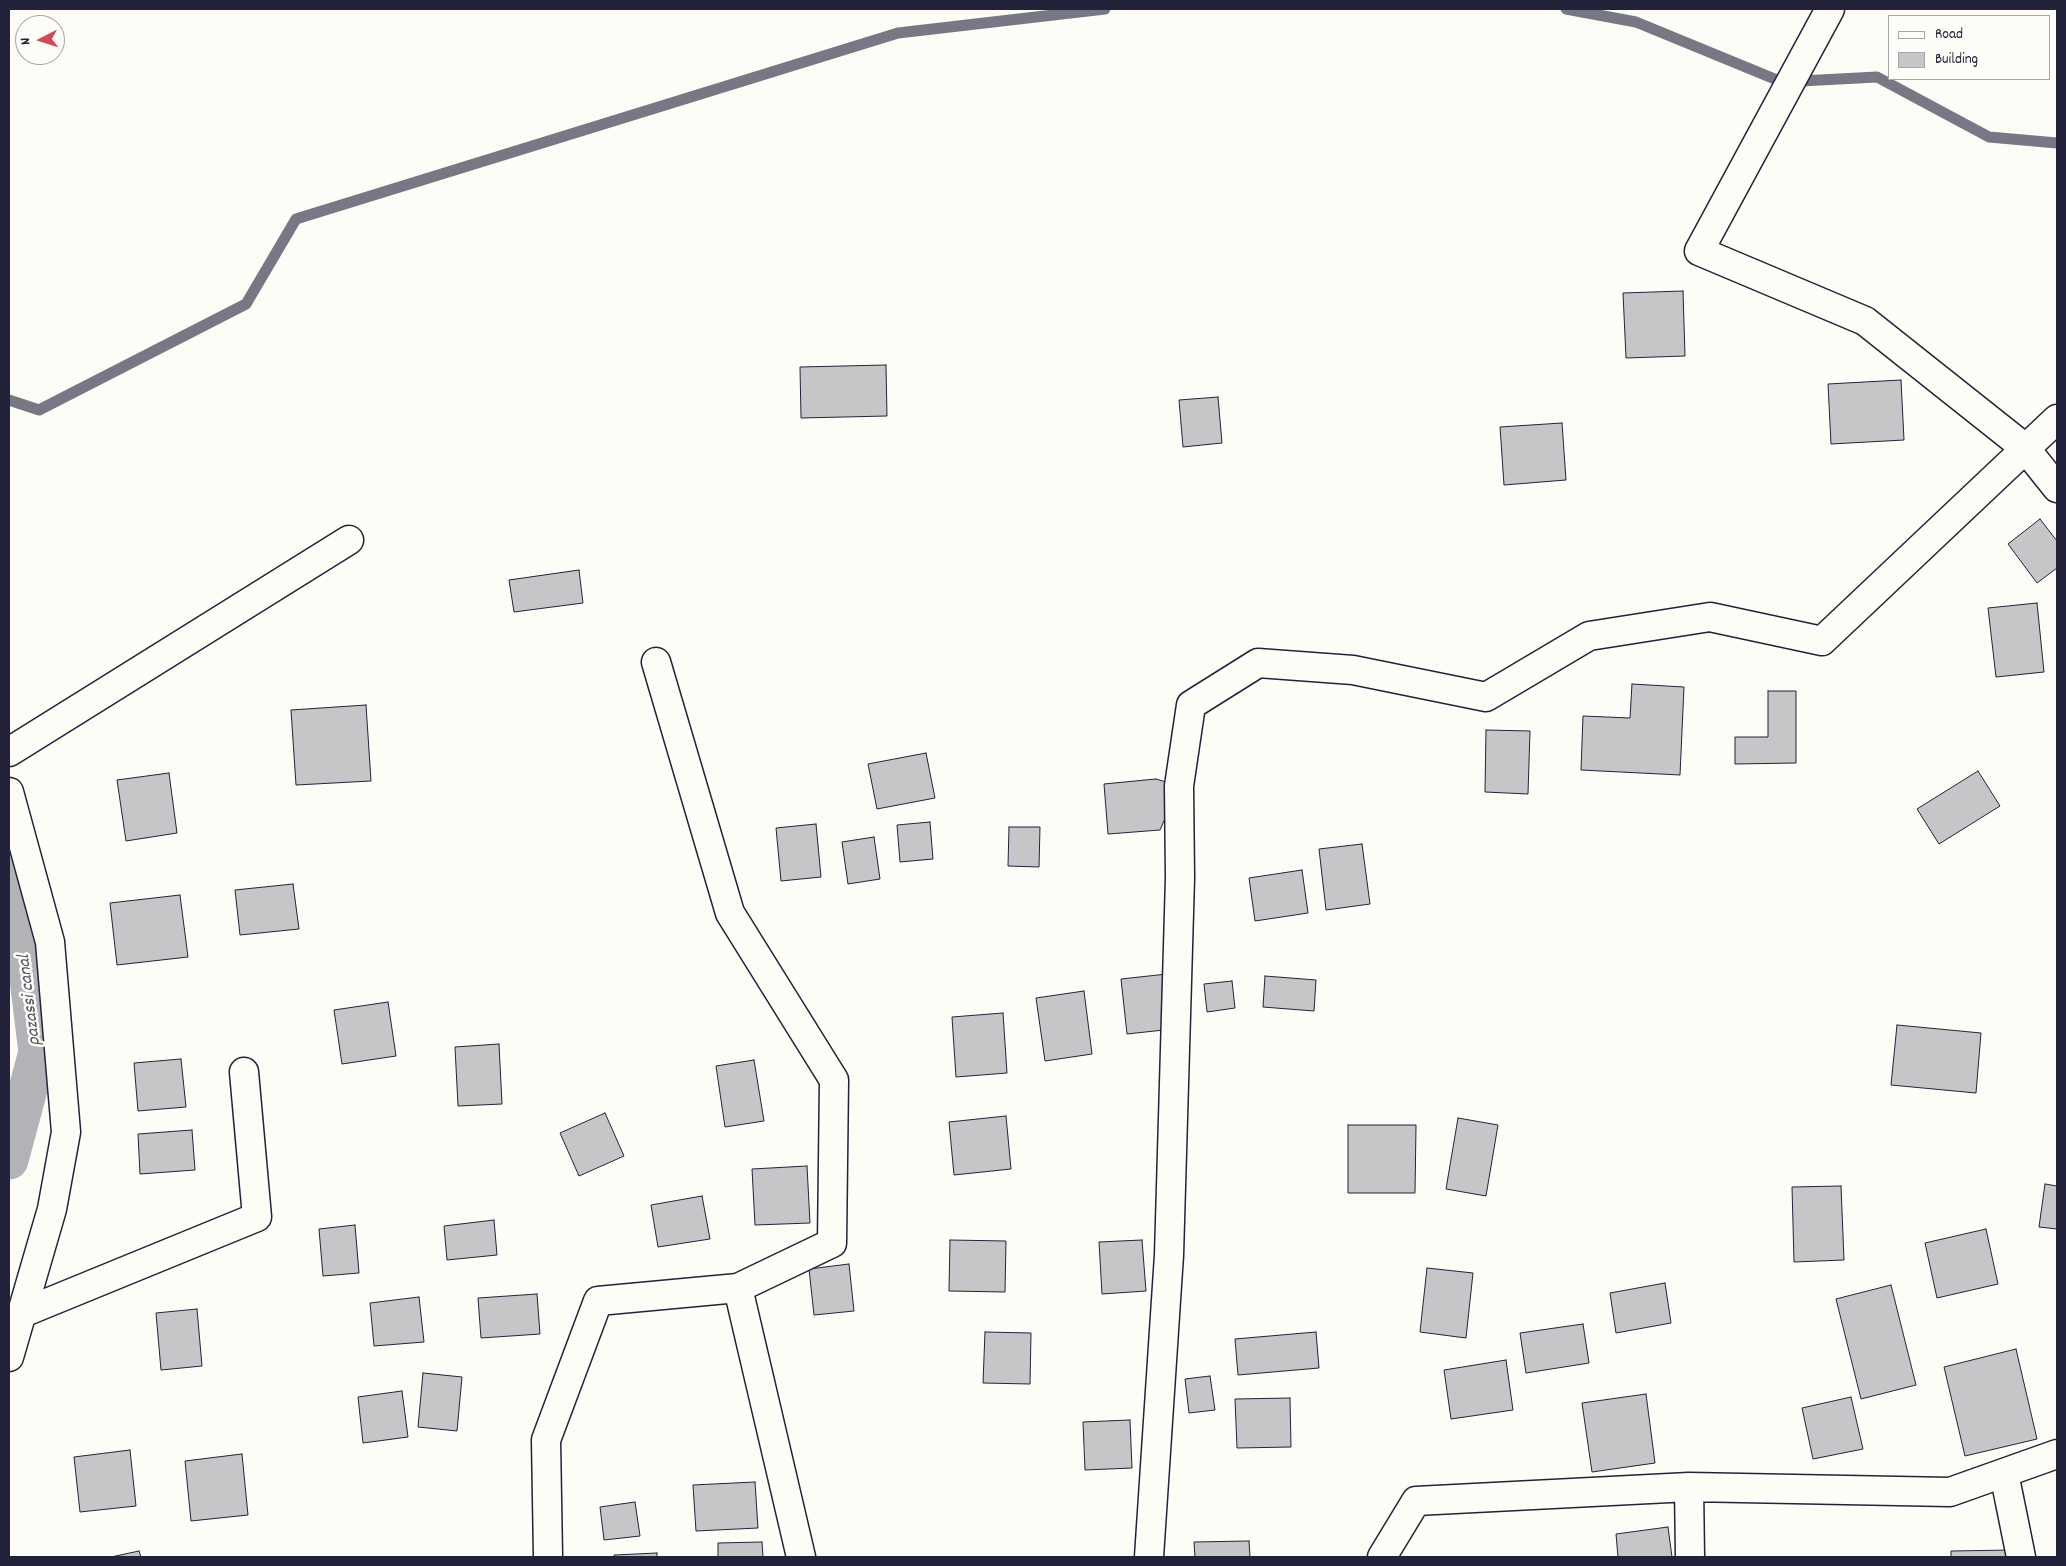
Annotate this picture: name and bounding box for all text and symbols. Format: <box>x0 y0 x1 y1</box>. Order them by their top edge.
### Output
north arrow <box>15 15 65 65</box>
legend <box>1888 15 2051 80</box>
text: Road <box>1935 24 1963 46</box>
text: N <box>16 37 36 46</box>
text: Building <box>1935 49 1978 71</box>
water label: pazassi canal <box>15 953 47 1047</box>

